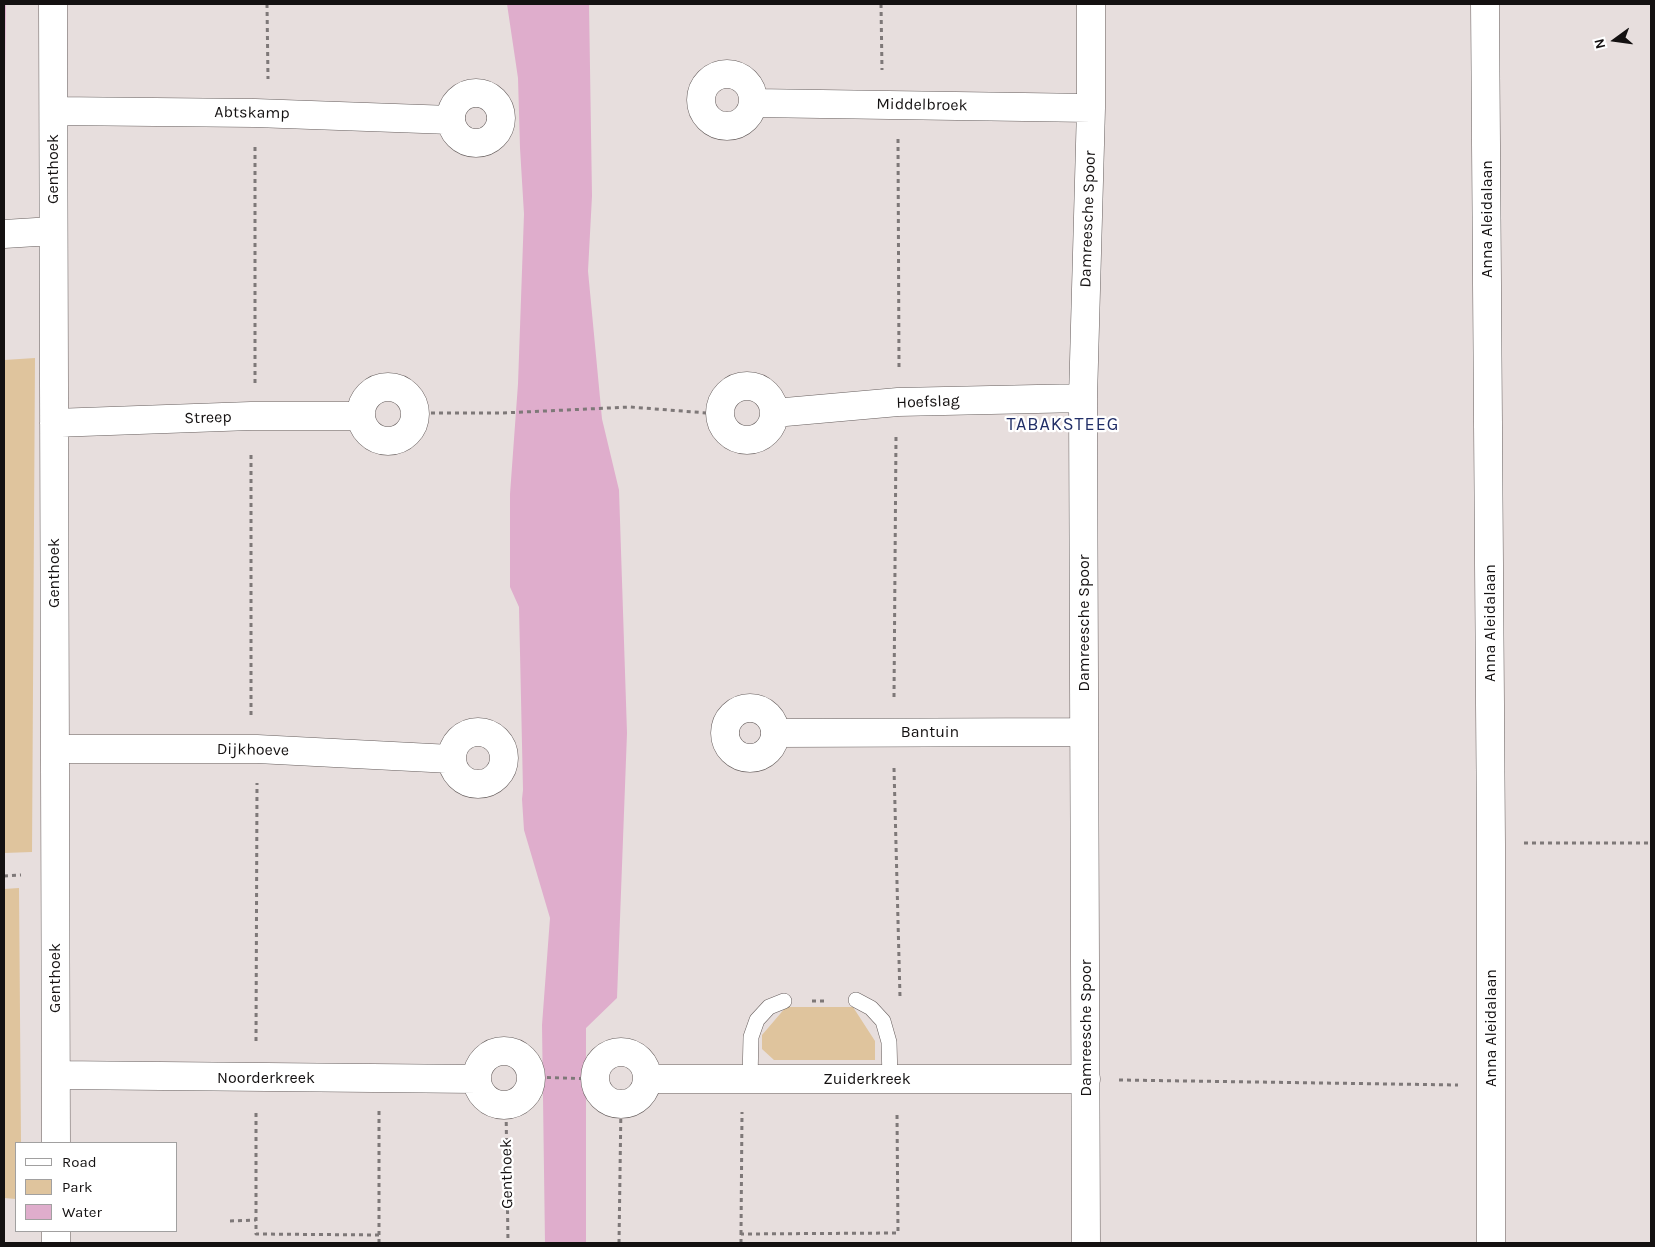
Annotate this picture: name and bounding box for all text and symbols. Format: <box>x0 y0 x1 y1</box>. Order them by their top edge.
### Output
north arrow <box>1590 15 1640 65</box>
text: N <box>1590 37 1609 51</box>
street label: Middelbroek <box>876 95 968 115</box>
street label: Abtskamp <box>214 103 290 123</box>
street label: Genthoek <box>43 134 63 204</box>
street label: Damreesche Spoor <box>1076 150 1100 288</box>
street label: Anna Aleidalaan <box>1477 160 1497 278</box>
street label: Hoefslag <box>896 391 960 413</box>
street label: Streep <box>184 408 232 428</box>
district label: TABAKSTEEG <box>1005 414 1121 436</box>
street label: Genthoek <box>44 538 64 608</box>
street label: Damreesche Spoor <box>1074 554 1094 692</box>
street label: Anna Aleidalaan <box>1480 564 1500 682</box>
street label: Bantuin <box>901 722 959 742</box>
street label: Dijkhoeve <box>217 740 289 760</box>
street label: Genthoek <box>45 943 65 1013</box>
street label: Damreesche Spoor <box>1076 959 1096 1097</box>
street label: Anna Aleidalaan <box>1481 969 1501 1087</box>
street label: Noorderkreek <box>217 1068 315 1088</box>
street label: Zuiderkreek <box>823 1069 911 1089</box>
street label: Genthoek <box>497 1139 517 1209</box>
legend <box>15 1142 178 1232</box>
text: Road <box>62 1153 97 1171</box>
text: Park <box>62 1178 92 1196</box>
text: Water <box>62 1203 102 1221</box>

